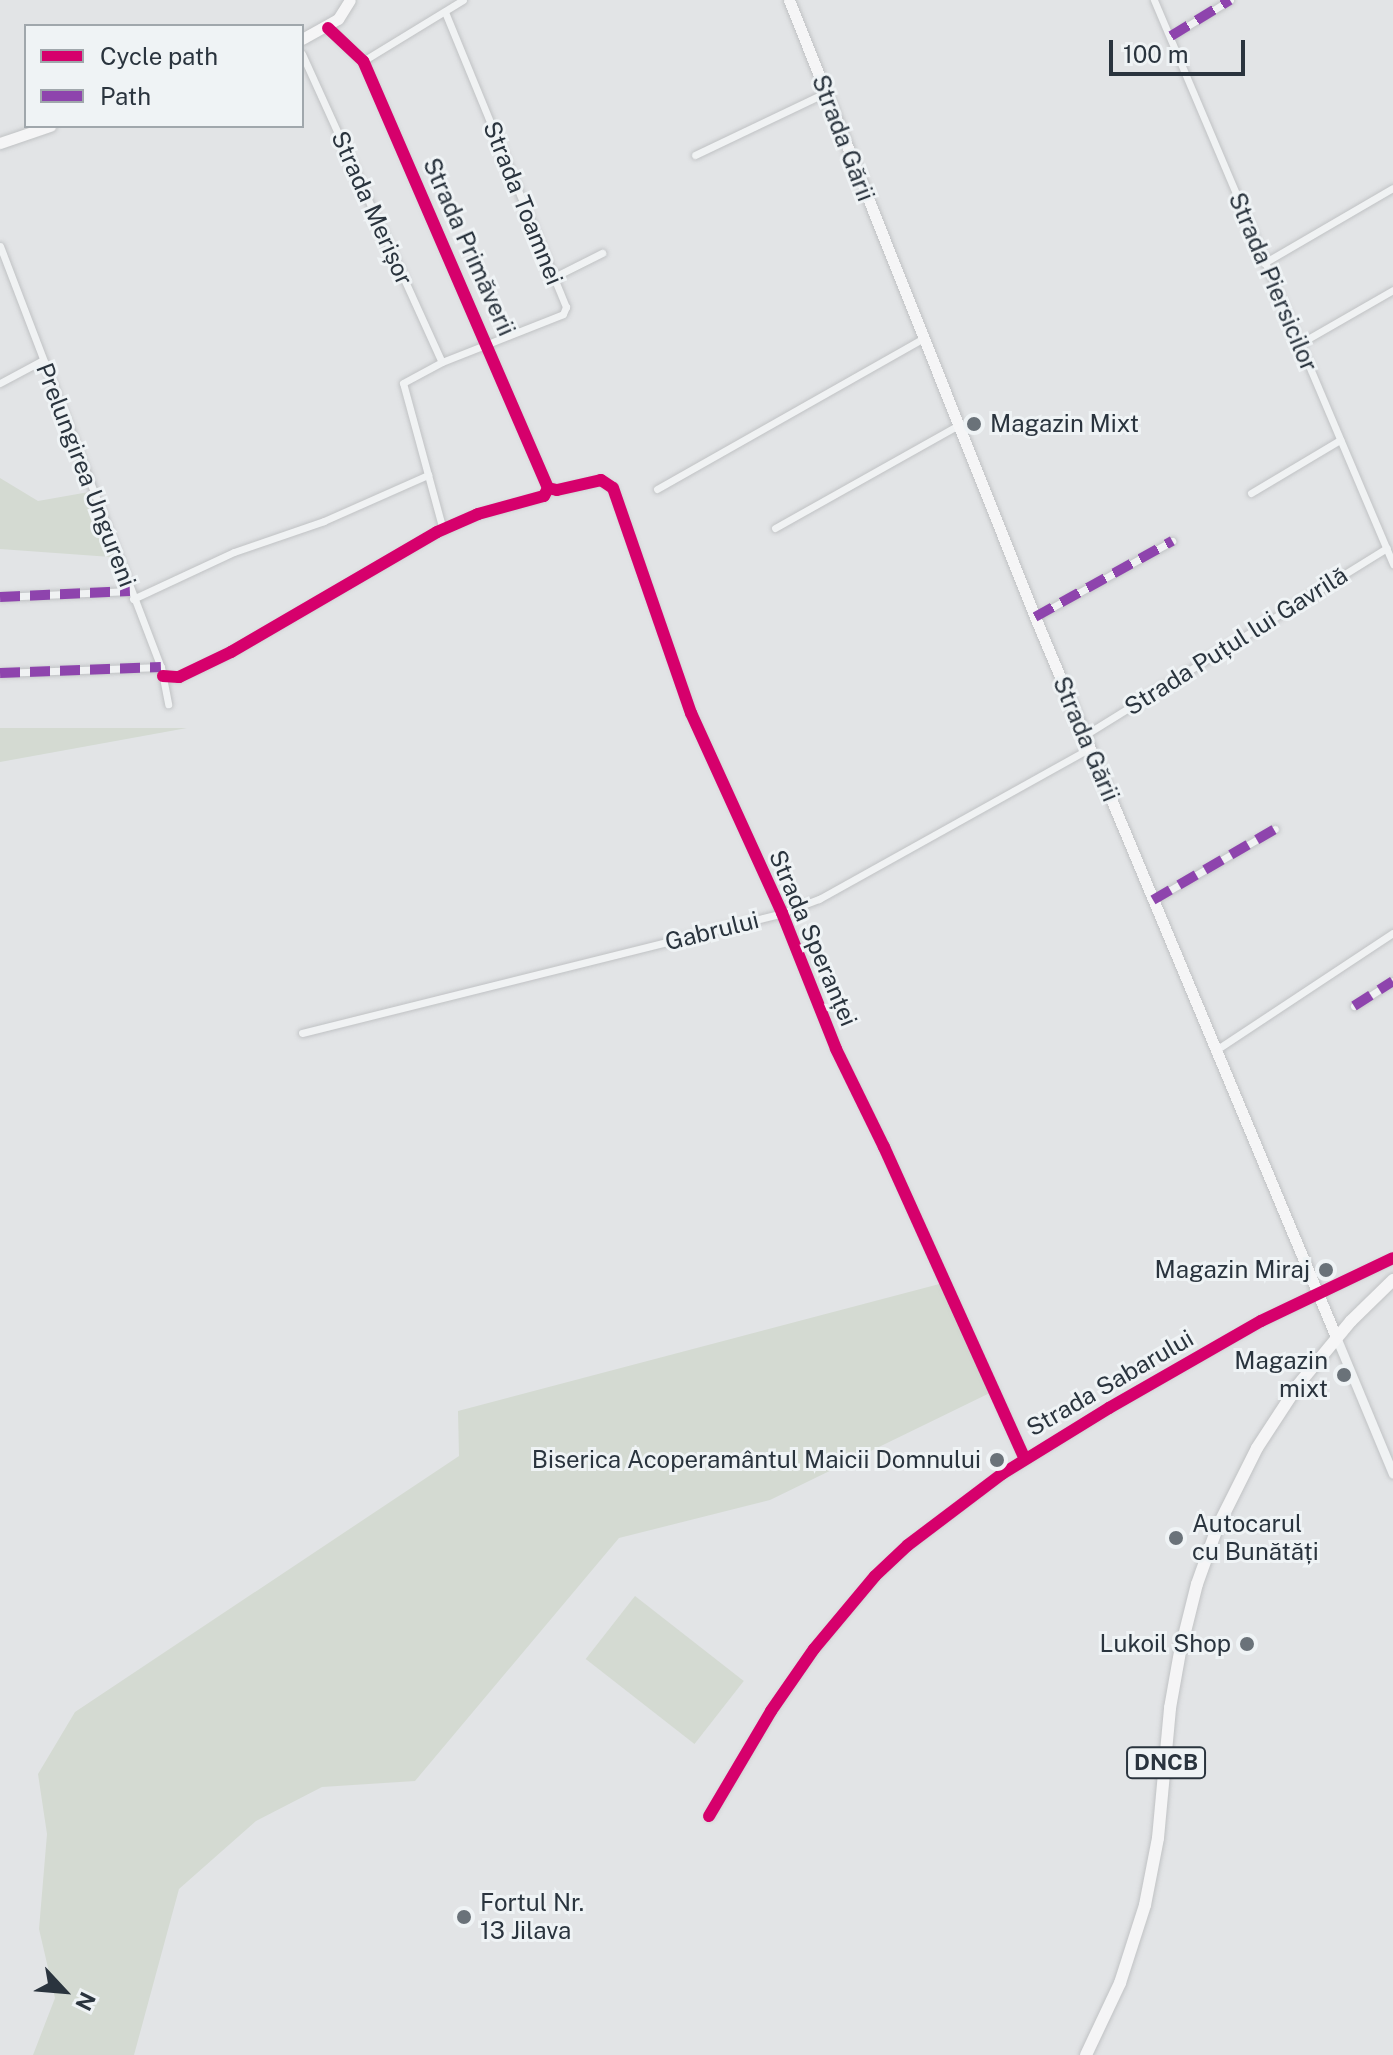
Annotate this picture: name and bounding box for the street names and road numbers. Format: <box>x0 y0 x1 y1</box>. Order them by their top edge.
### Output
street label: Strada Gării <box>806 71 880 205</box>
street label: Strada Toamnei <box>477 117 569 289</box>
street label: Strada Merișor <box>325 126 419 290</box>
street label: Strada Primăverii <box>417 154 521 340</box>
street label: Strada Piersicilor <box>1222 188 1324 376</box>
street label: Prelungirea Ungureni <box>30 359 142 591</box>
street label: Strada Puțul lui Gavrilă <box>1119 561 1353 721</box>
street label: Strada Gării <box>1047 672 1125 806</box>
street label: Strada Speranței <box>763 846 863 1030</box>
street label: Gabrului <box>662 905 762 957</box>
street label: Strada Sabarului <box>1022 1324 1198 1442</box>
road number: DNCB <box>1126 1745 1206 1781</box>

